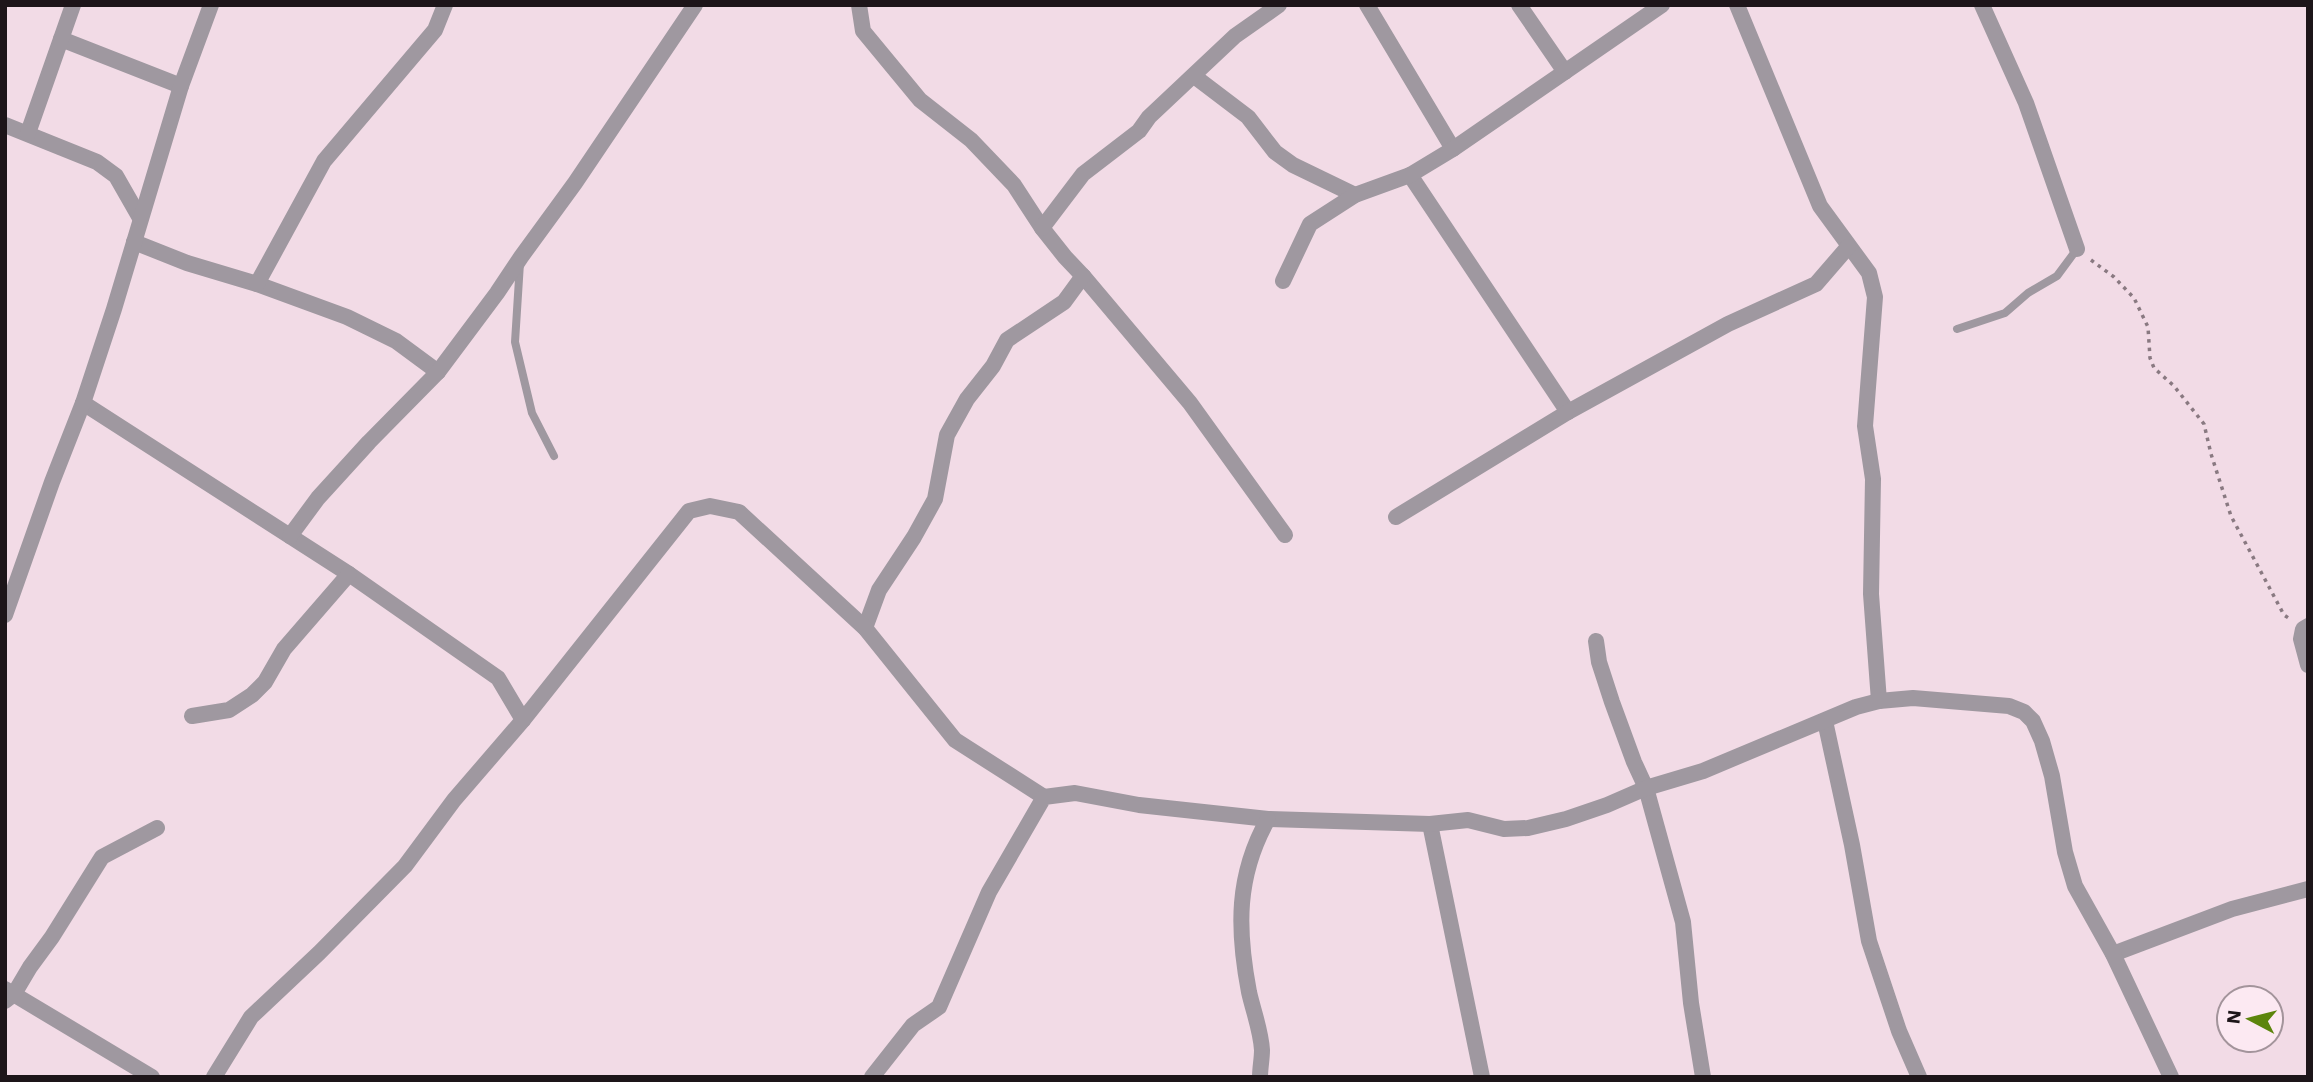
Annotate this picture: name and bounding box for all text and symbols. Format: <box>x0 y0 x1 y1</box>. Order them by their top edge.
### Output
north arrow <box>2215 984 2285 1054</box>
text: N <box>2221 1009 2246 1025</box>

